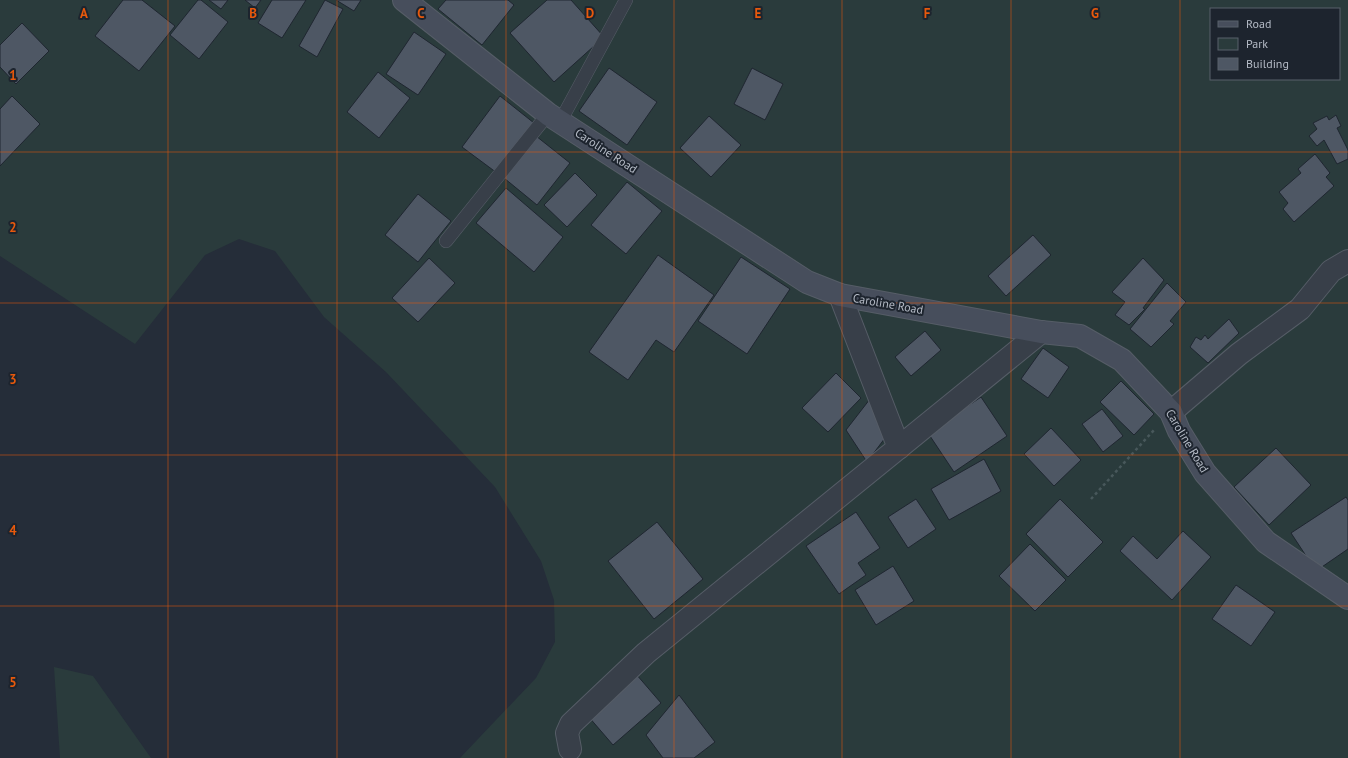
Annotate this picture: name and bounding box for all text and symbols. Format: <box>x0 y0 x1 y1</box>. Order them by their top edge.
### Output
text: A <box>80 5 88 22</box>
text: B <box>249 5 257 22</box>
text: C <box>417 5 425 22</box>
text: D <box>586 5 594 22</box>
text: E <box>755 5 762 22</box>
text: F <box>924 5 931 22</box>
text: G <box>1091 5 1099 22</box>
legend <box>1210 8 1340 80</box>
text: Road <box>1246 16 1271 31</box>
text: Park <box>1246 36 1268 51</box>
text: Building <box>1246 56 1289 71</box>
text: 1 <box>9 67 17 84</box>
street label: Caroline Road <box>572 125 640 176</box>
text: 2 <box>9 219 17 236</box>
street label: Caroline Road <box>852 290 924 317</box>
text: 3 <box>9 371 17 388</box>
street label: Caroline Road <box>1163 406 1212 475</box>
text: 4 <box>9 522 17 539</box>
text: 5 <box>9 674 17 691</box>

